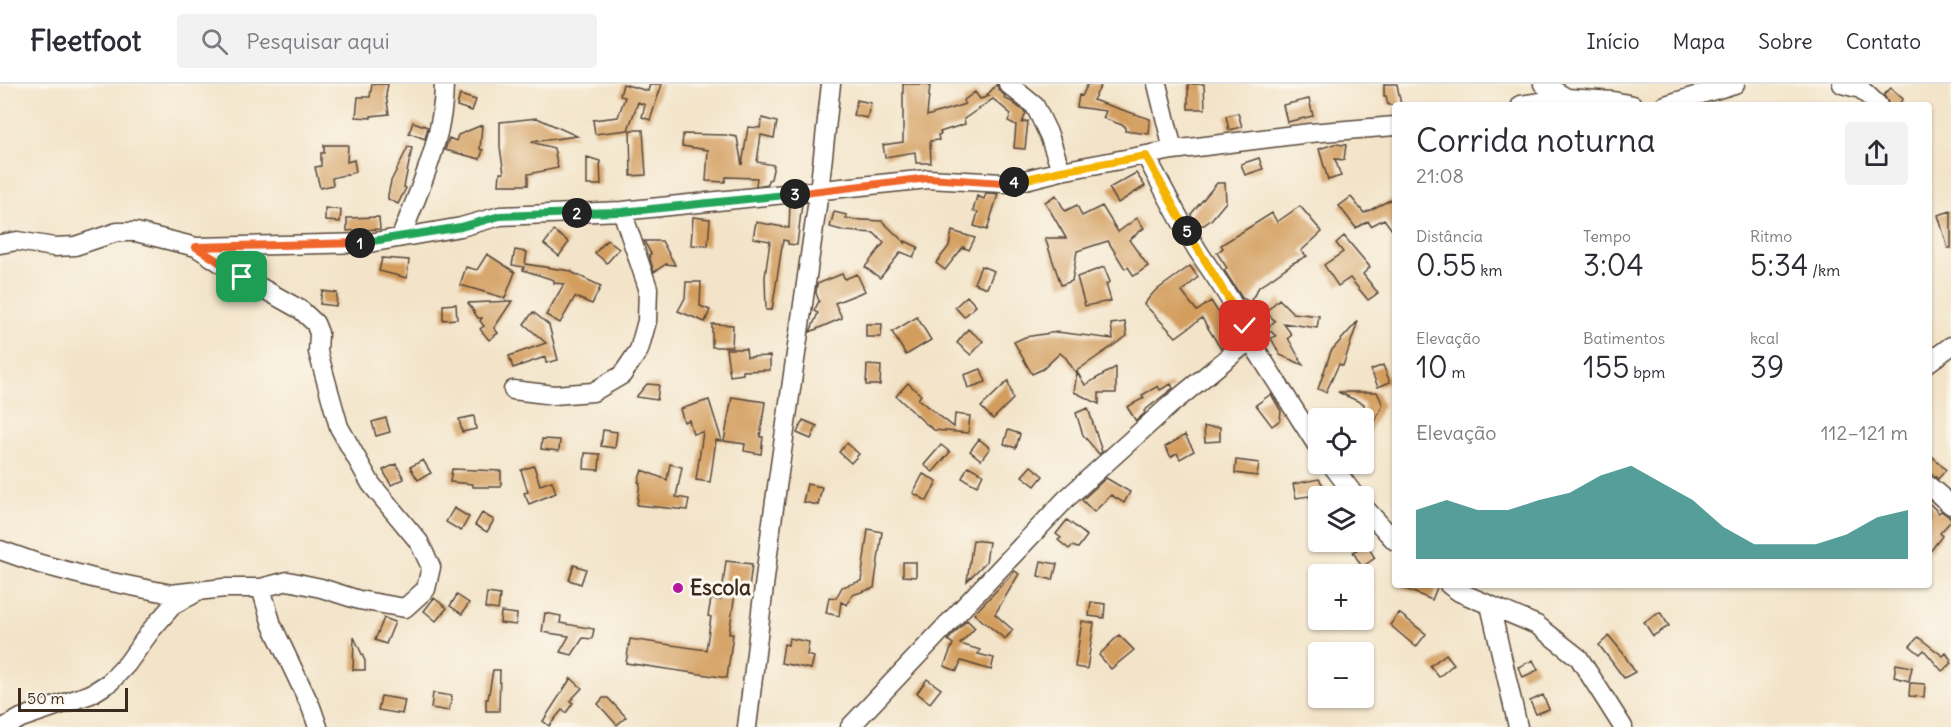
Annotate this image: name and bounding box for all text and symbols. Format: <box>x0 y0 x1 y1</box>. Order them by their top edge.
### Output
search box <box>177 14 597 68</box>
text: Fleetfoot <box>30 23 141 59</box>
icon: search <box>198 25 231 58</box>
text: Pesquisar aqui <box>246 27 390 55</box>
text: Início <box>1586 28 1640 55</box>
text: Mapa <box>1673 28 1725 55</box>
text: Sobre <box>1758 28 1813 55</box>
text: Contato <box>1846 28 1921 55</box>
text: Corrida noturna <box>1416 119 1656 161</box>
button: share <box>1845 122 1908 185</box>
text: 21:08 <box>1416 163 1464 188</box>
pin: 4 <box>999 167 1029 197</box>
text: 4 <box>1009 172 1019 192</box>
pin: 3 <box>780 179 810 209</box>
text: 3 <box>790 184 800 204</box>
pin: 2 <box>562 198 592 228</box>
text: 2 <box>573 203 581 223</box>
pin: 5 <box>1172 216 1202 246</box>
text: 5 <box>1182 221 1192 241</box>
text: Distância <box>1416 226 1483 246</box>
text: Tempo <box>1583 226 1631 246</box>
text: Ritmo <box>1750 226 1792 246</box>
pin: 1 <box>345 228 375 258</box>
text: 1 <box>357 233 363 253</box>
text: 0.55 <box>1416 246 1476 284</box>
text: 3:04 <box>1583 246 1644 284</box>
text: 5:34 <box>1750 246 1808 284</box>
pin <box>216 251 267 302</box>
icon: arrive <box>225 260 258 293</box>
text: km <box>1476 260 1502 280</box>
text: /km <box>1808 260 1840 280</box>
pin <box>1219 300 1270 351</box>
icon: check <box>1228 309 1261 342</box>
text: Elevação <box>1416 328 1480 348</box>
text: Batimentos <box>1583 328 1665 348</box>
text: kcal <box>1750 328 1779 348</box>
text: 10 <box>1416 348 1448 386</box>
text: 155 <box>1583 348 1629 386</box>
text: 39 <box>1750 348 1784 386</box>
text: m <box>1448 362 1466 382</box>
text: bpm <box>1629 362 1665 382</box>
map controls <box>1308 408 1374 708</box>
button: locate <box>1308 408 1374 474</box>
text: Elevação <box>1416 420 1497 445</box>
text: 112–121 m <box>1821 420 1908 445</box>
button: layers <box>1308 486 1374 552</box>
button: + <box>1308 564 1374 630</box>
place label: Escola <box>690 574 751 601</box>
marker: Escola <box>671 581 685 595</box>
button: − <box>1308 642 1374 708</box>
scale bar <box>18 685 128 712</box>
text: 50 m <box>27 688 65 708</box>

